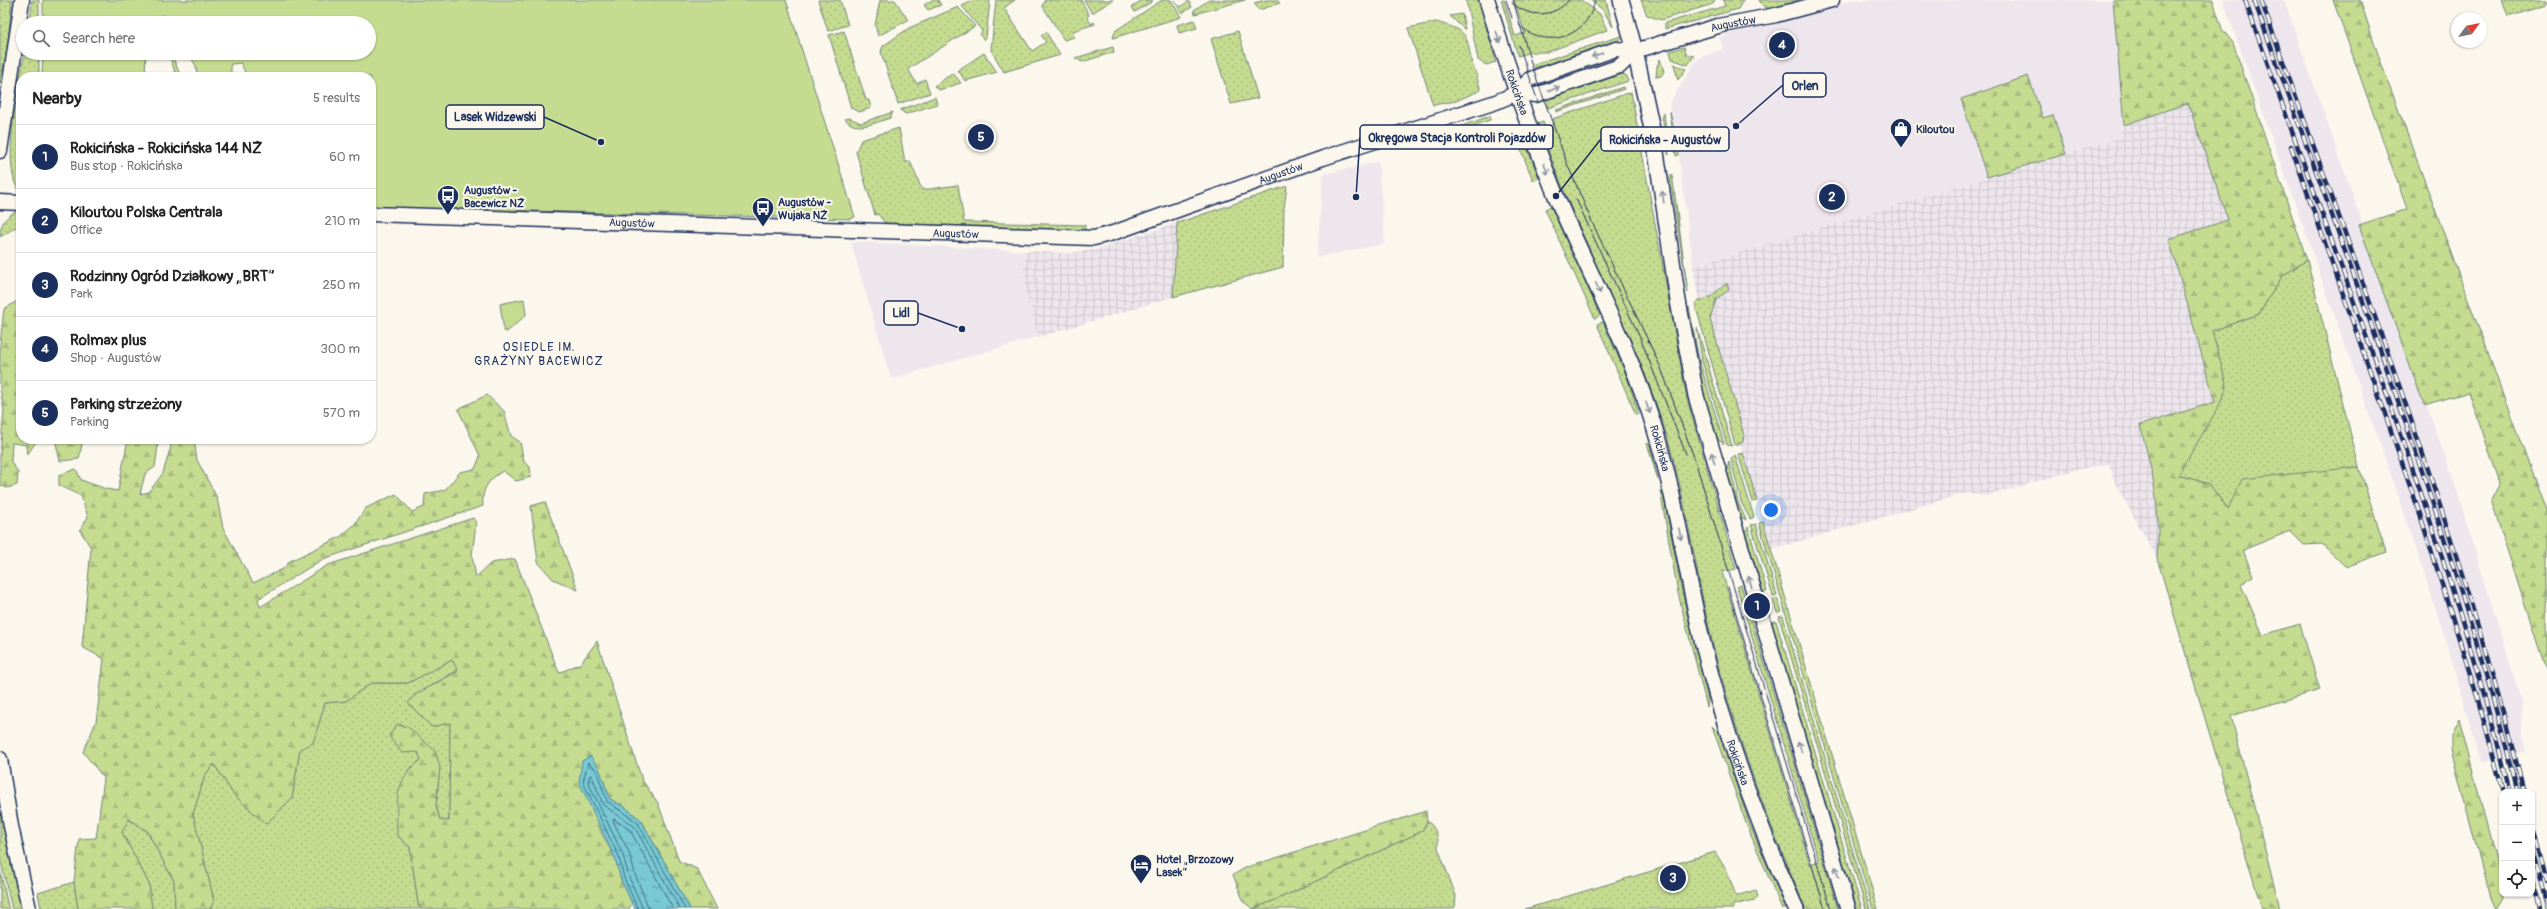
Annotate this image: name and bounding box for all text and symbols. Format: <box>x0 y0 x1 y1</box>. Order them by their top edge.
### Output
street label: Augustów <box>1709 12 1757 34</box>
north arrow <box>2451 12 2487 48</box>
search box <box>16 16 376 60</box>
icon: search <box>30 27 52 49</box>
text: Search here <box>62 29 135 48</box>
pin: 4 <box>1769 30 1795 60</box>
one-way arrow <box>1495 31 1502 44</box>
one-way arrow <box>1592 52 1604 60</box>
street label: Rokicińska <box>1503 68 1531 117</box>
callout: Orlen <box>1783 73 1826 97</box>
text: Orlen <box>1791 79 1819 94</box>
one-way arrow <box>1548 85 1561 92</box>
text: Nearby <box>32 88 81 109</box>
text: 5 results <box>313 90 360 106</box>
callout: Lasek Widzewski <box>446 105 544 129</box>
text: Lasek Widzewski <box>454 110 536 125</box>
shop icon: Kiloutou <box>1888 116 1914 149</box>
pin: 5 <box>968 122 994 152</box>
place label: Kiloutou <box>1916 123 1955 136</box>
callout: Okręgowa Stacja Kontroli Pojazdów <box>1360 125 1553 149</box>
callout: Rokicińska - Augustów <box>1601 127 1729 151</box>
text: Okręgowa Stacja Kontroli Pojazdów <box>1368 131 1547 146</box>
text: Rokicińska - Augustów <box>1609 133 1722 148</box>
text: Rokicińska - Rokicińska 144 NŻ <box>70 139 263 158</box>
text: 1 <box>42 149 48 165</box>
text: 60 m <box>329 149 360 165</box>
text: Bus stop · Rokicińska <box>70 158 183 174</box>
street label: Augustów <box>1257 159 1305 187</box>
one-way arrow <box>1542 162 1550 174</box>
pin: 2 <box>1819 182 1845 212</box>
bus stop icon: Augustów - Bacewicz NŻ <box>435 183 461 216</box>
place label: Augustów - Bacewicz NŻ <box>464 184 525 210</box>
one-way arrow <box>1659 191 1667 204</box>
bus stop icon: Augustów - Wujaka NŻ <box>750 195 776 228</box>
place label: Augustów - Wujaka NŻ <box>778 196 831 222</box>
text: Kiloutou Polska Centrala <box>70 203 223 222</box>
text: 2 <box>41 213 49 229</box>
text: 210 m <box>324 213 360 229</box>
street label: Augustów <box>609 215 656 230</box>
text: Office <box>70 222 102 238</box>
street label: Augustów <box>932 226 980 241</box>
text: Rodzinny Ogród Działkowy „BRT” <box>70 267 274 286</box>
text: 3 <box>41 277 49 293</box>
text: 250 m <box>322 277 360 293</box>
one-way arrow <box>1594 282 1602 294</box>
text: Park <box>70 286 93 302</box>
callout: Lidl <box>884 301 918 325</box>
text: Lidl <box>892 306 910 321</box>
text: Rolmax plus <box>70 331 146 350</box>
district label: OSIEDLE IM. GRAŻYNY BACEWICZ <box>474 340 604 369</box>
text: 4 <box>41 341 49 357</box>
text: 300 m <box>321 341 360 357</box>
text: Shop · Augustów <box>70 350 161 366</box>
text: Parking strzeżony <box>70 395 182 414</box>
one-way arrow <box>1644 402 1652 414</box>
text: 5 <box>41 405 49 421</box>
text: 570 m <box>323 405 360 421</box>
text: Parking <box>70 414 109 430</box>
street label: Rokicińska <box>1647 423 1673 473</box>
one-way arrow <box>1709 452 1716 465</box>
your location <box>1761 500 1781 520</box>
one-way arrow <box>1677 527 1685 540</box>
one-way arrow <box>1746 576 1753 589</box>
pin: 1 <box>1744 591 1770 621</box>
street label: Rokicińska <box>1724 738 1752 787</box>
one-way arrow <box>1796 741 1803 754</box>
map controls <box>2499 789 2535 897</box>
button: + <box>2499 789 2535 825</box>
button: − <box>2499 825 2535 861</box>
hotel icon: Hotel „Brzozowy Lasek” <box>1128 852 1154 885</box>
place label: Hotel „Brzozowy Lasek” <box>1156 853 1234 879</box>
button: locate <box>2499 861 2535 897</box>
pin: 3 <box>1660 863 1686 893</box>
one-way arrow <box>1833 865 1840 878</box>

